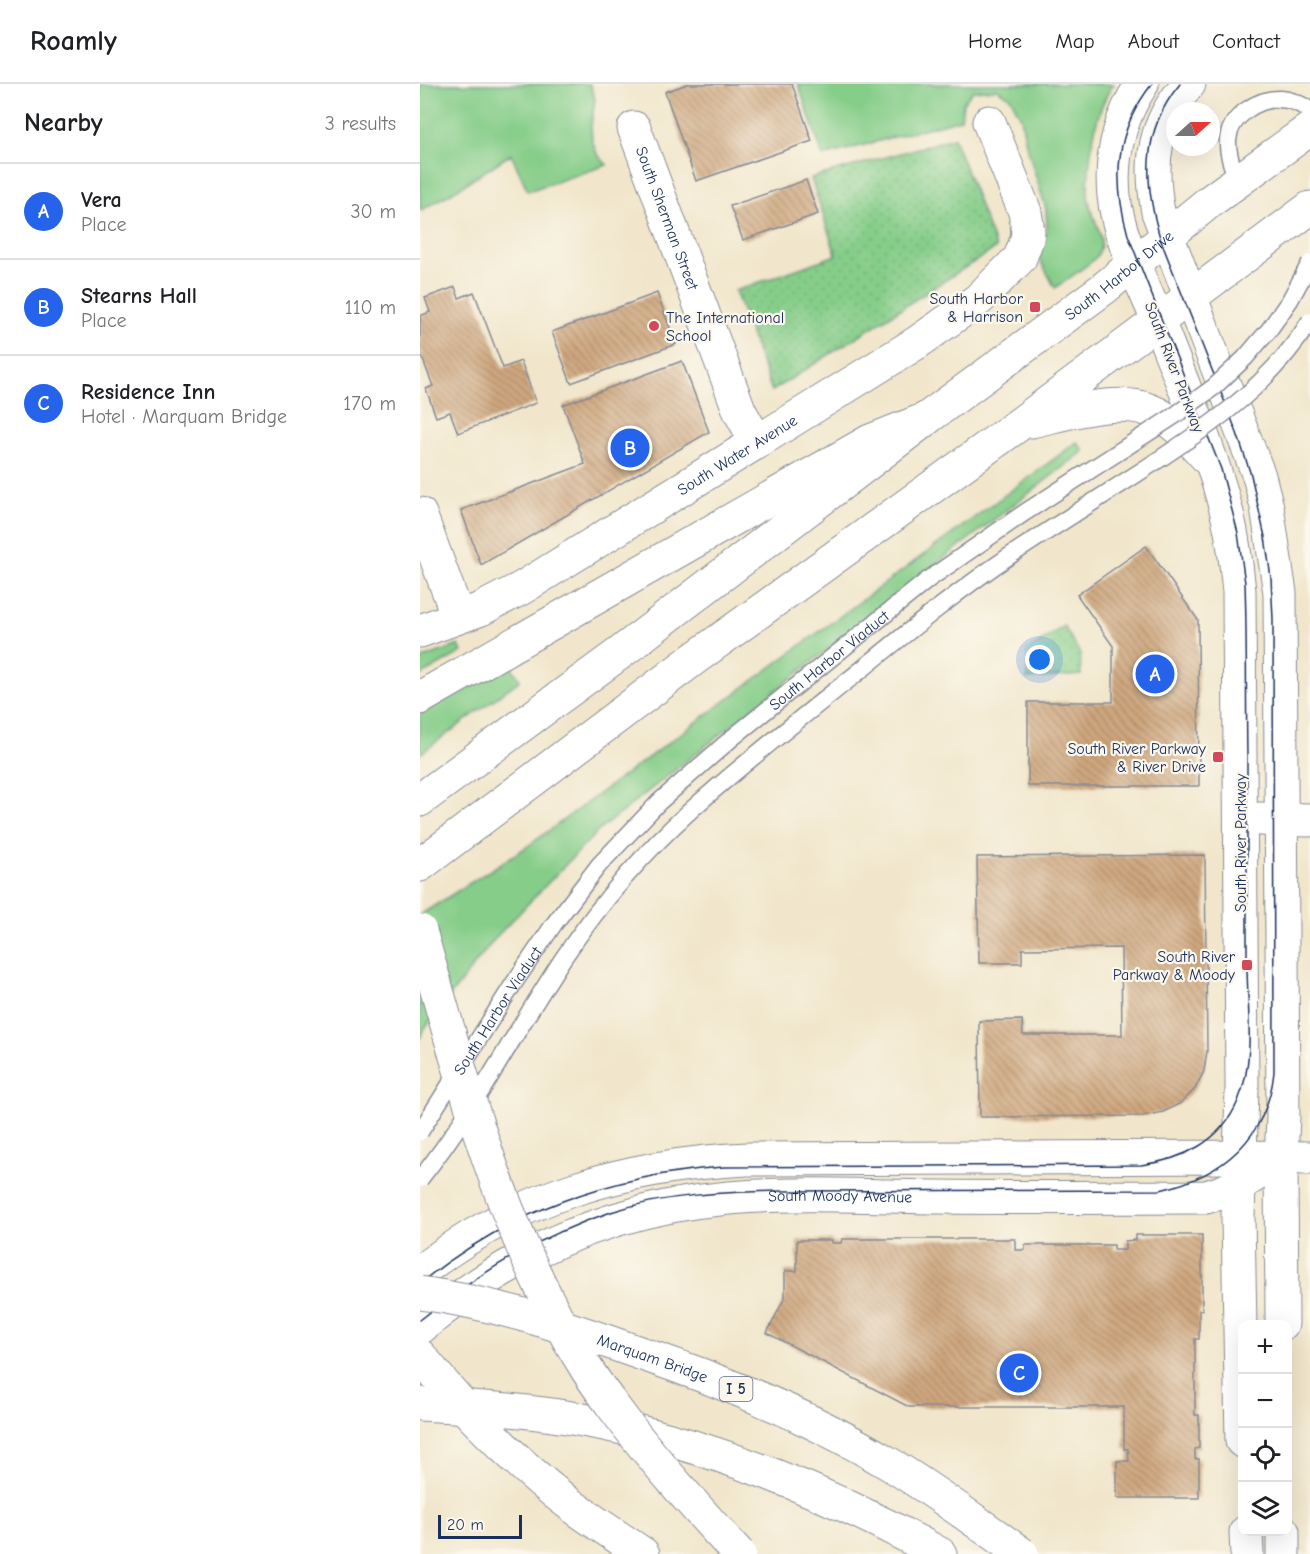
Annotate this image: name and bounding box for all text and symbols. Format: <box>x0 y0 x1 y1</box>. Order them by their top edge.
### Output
text: Roamly <box>30 25 117 57</box>
text: Home <box>968 29 1022 53</box>
text: Map <box>1055 29 1095 53</box>
text: About <box>1128 29 1179 53</box>
text: Contact <box>1212 29 1280 53</box>
north arrow <box>1166 102 1220 156</box>
text: Nearby <box>24 108 103 138</box>
text: 3 results <box>325 112 396 135</box>
street label: South Sherman Street <box>632 144 702 293</box>
text: Vera <box>81 187 122 213</box>
text: A <box>38 200 49 223</box>
text: 30 m <box>350 200 396 223</box>
text: Place <box>81 213 127 236</box>
street label: South Harbor Drive <box>1061 227 1177 324</box>
text: Stearns Hall <box>81 283 197 309</box>
place label: South Harbor & Harrison <box>929 290 1024 326</box>
text: B <box>37 296 50 319</box>
text: 110 m <box>345 296 396 319</box>
street label: South River Parkway <box>1141 299 1208 436</box>
marker: South Harbor & Harrison <box>1028 300 1042 314</box>
text: Place <box>81 309 127 332</box>
place label: The International School <box>666 309 784 345</box>
marker: The International School <box>647 319 661 333</box>
text: Residence Inn <box>81 379 215 405</box>
text: C <box>37 392 50 415</box>
text: 170 m <box>343 392 396 415</box>
text: Hotel · Marquam Bridge <box>81 405 287 428</box>
street label: South Water Avenue <box>674 411 801 499</box>
pin: B <box>610 426 650 470</box>
street label: South Harbor Viaduct <box>766 607 893 714</box>
your location <box>1025 645 1054 674</box>
pin: A <box>1136 652 1174 696</box>
place label: South River Parkway & River Drive <box>1067 740 1207 776</box>
marker: South River Parkway & River Drive <box>1211 750 1225 764</box>
street label: South River Parkway <box>1232 773 1250 912</box>
street label: South Harbor Viaduct <box>450 943 546 1078</box>
place label: South River Parkway & Moody <box>1113 948 1236 984</box>
marker: South River Parkway & Moody <box>1240 958 1254 972</box>
street label: South Moody Avenue <box>768 1187 912 1207</box>
map controls <box>1238 1320 1292 1536</box>
button: + <box>1238 1320 1292 1374</box>
street label: Marquam Bridge <box>595 1331 710 1387</box>
pin: C <box>1000 1350 1038 1396</box>
button: − <box>1238 1374 1292 1428</box>
road number: I 5 <box>720 1377 752 1401</box>
button: locate <box>1238 1428 1292 1482</box>
button: layers <box>1238 1482 1292 1536</box>
scale bar <box>438 1512 522 1540</box>
text: 20 m <box>447 1516 484 1534</box>

